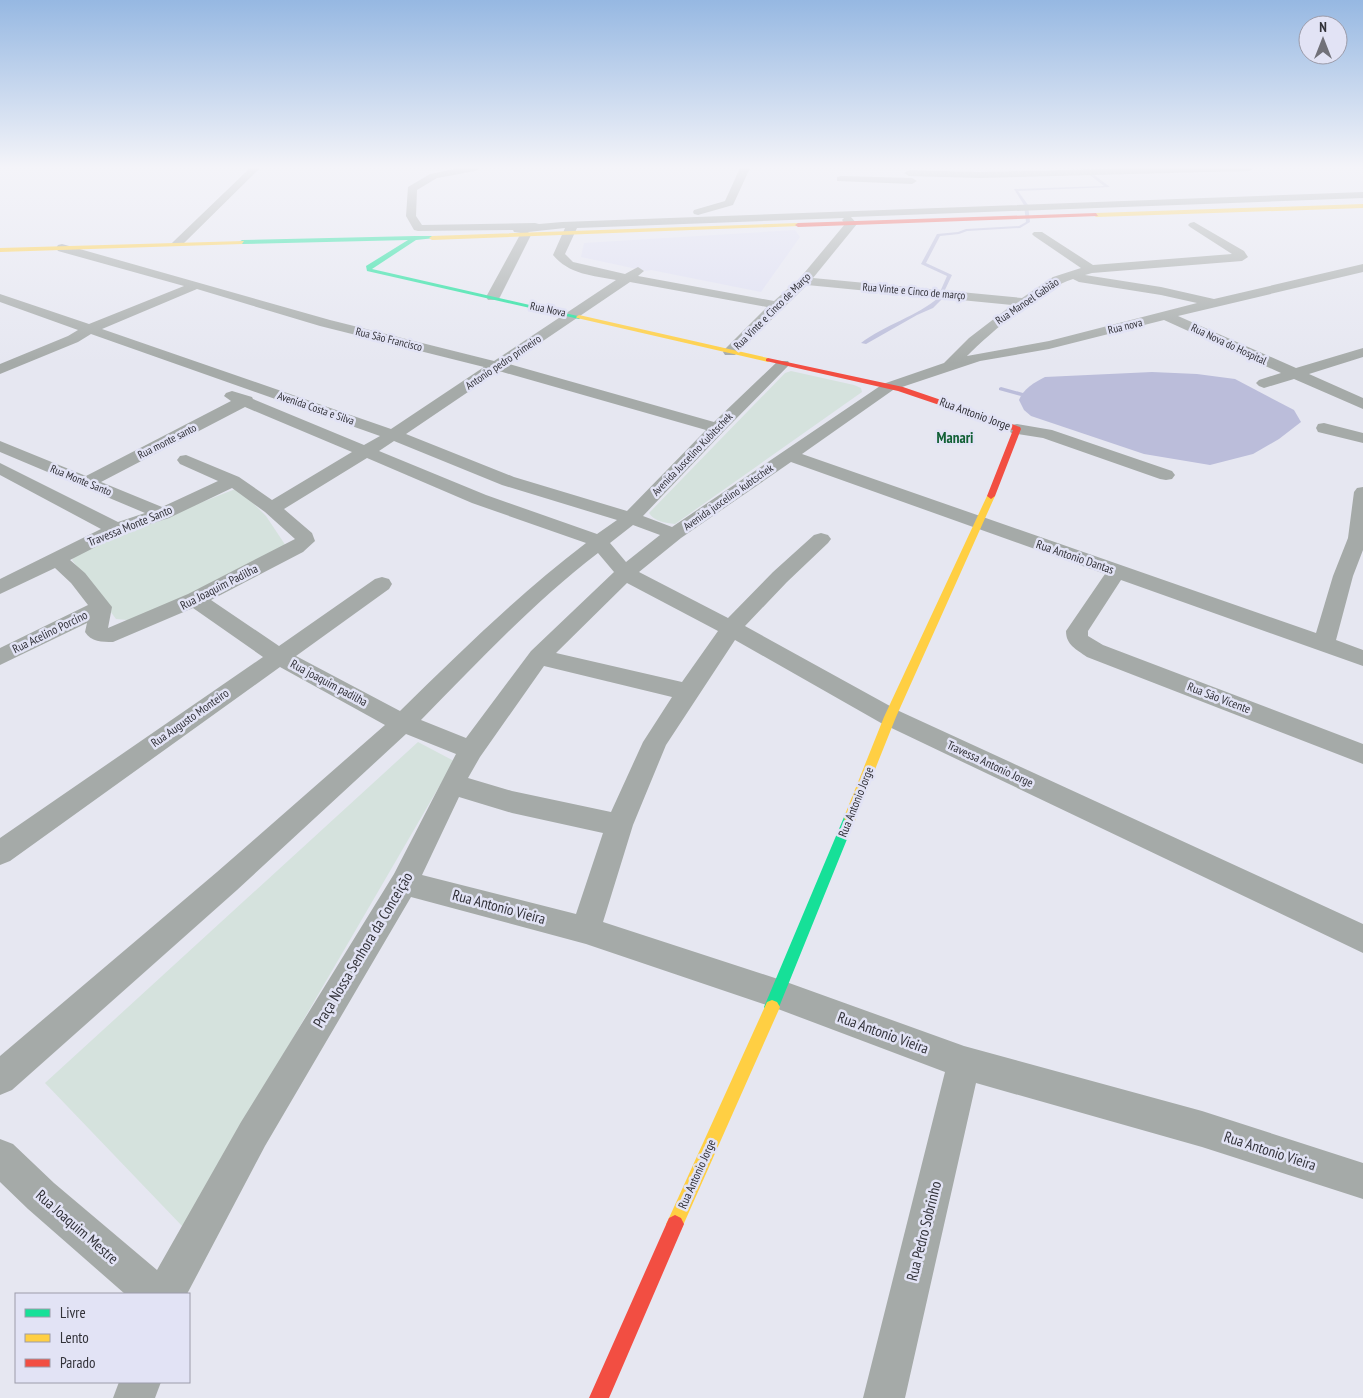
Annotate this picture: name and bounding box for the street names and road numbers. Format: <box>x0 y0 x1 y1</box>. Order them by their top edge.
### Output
street label: Rua Vinte e Cinco de Março <box>731 269 814 352</box>
street label: Rua Manoel Gabião <box>993 275 1062 327</box>
street label: Rua Vinte e Cinco de março <box>862 280 966 302</box>
street label: Rua Nova <box>529 298 567 320</box>
street label: Rua nova <box>1106 315 1144 337</box>
street label: Rua Nova do Hospital <box>1189 320 1269 368</box>
street label: Rua São Francisco <box>354 324 424 354</box>
street label: Antonio pedro primeiro <box>462 331 544 392</box>
street label: Avenida Costa e Silva <box>276 388 356 428</box>
street label: Rua Antonio Jorge <box>938 394 1013 433</box>
street label: Avenida Juscelino Kubitschek <box>649 409 736 498</box>
street label: Rua monte santo <box>135 420 199 462</box>
street label: Avenida juscelino kubtschek <box>680 460 776 533</box>
street label: Rua Monte Santo <box>48 461 114 499</box>
street label: Travessa Monte Santo <box>85 502 174 549</box>
street label: Rua Antonio Dantas <box>1034 536 1116 577</box>
street label: Rua Joaquim Padilha <box>177 560 260 613</box>
street label: Rua Acelino Porcino <box>10 607 90 656</box>
street label: Rua joaquim padilha <box>288 656 370 709</box>
street label: Rua São Vicente <box>1186 679 1253 716</box>
street label: Rua Augusto Monteiro <box>148 685 232 750</box>
street label: Travessa Antonio Jorge <box>945 737 1036 790</box>
street label: Rua Antonio Jorge <box>835 764 876 839</box>
street label: Praça Nossa Senhora da Conceição <box>309 869 417 1031</box>
street label: Rua Antonio Vieira <box>451 885 548 928</box>
street label: Rua Antonio Vieira <box>835 1007 931 1058</box>
street label: Rua Antonio Vieira <box>1222 1127 1319 1174</box>
street label: Rua Antonio Jorge <box>675 1137 719 1211</box>
street label: Rua Pedro Sobrinho <box>902 1179 945 1283</box>
street label: Rua Joaquim Mestre <box>32 1186 123 1268</box>

